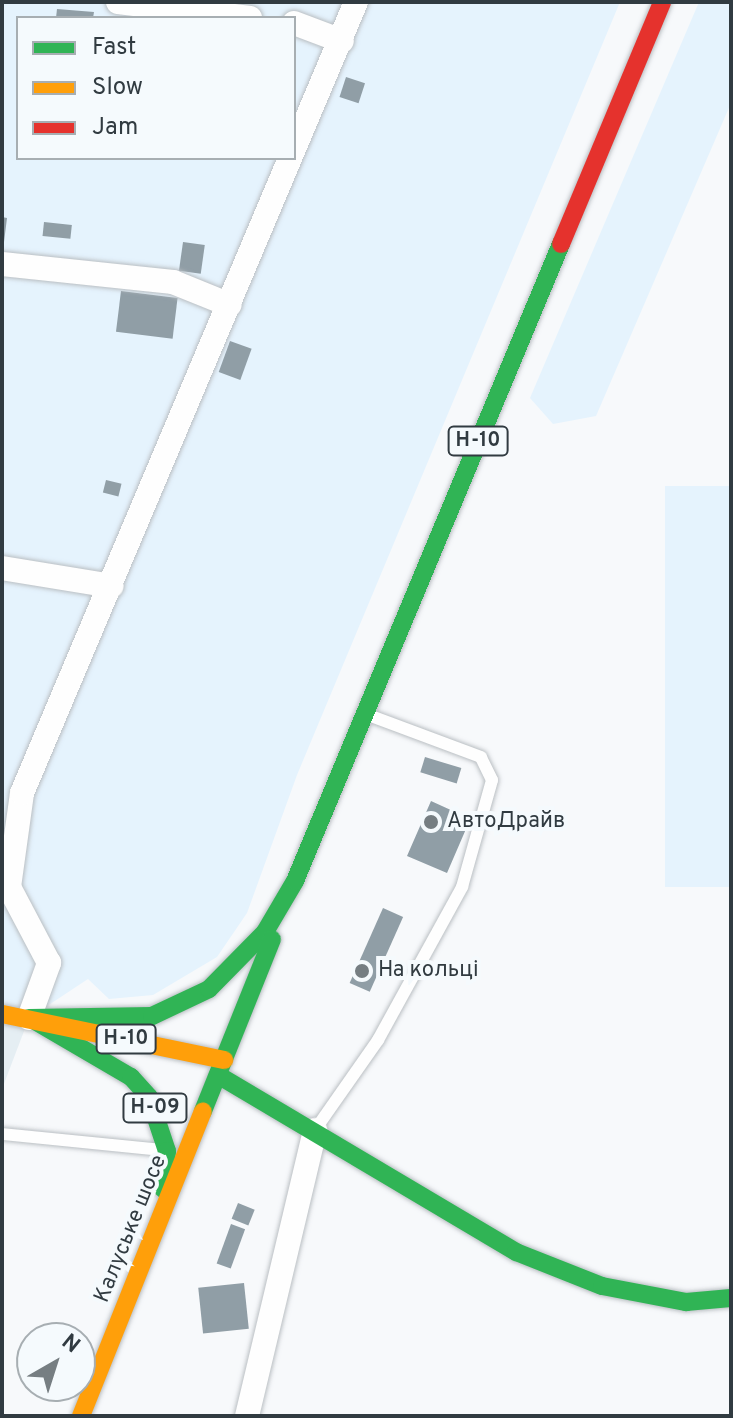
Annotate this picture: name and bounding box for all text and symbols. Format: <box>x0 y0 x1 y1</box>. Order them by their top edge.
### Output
legend <box>16 16 296 160</box>
text: Fast <box>92 33 136 63</box>
text: Slow <box>92 73 143 103</box>
text: Jam <box>92 113 138 143</box>
road number: Н-10 <box>446 425 510 457</box>
place label: АвтоДрайв <box>447 809 565 835</box>
marker: АвтоДрайв <box>422 813 440 831</box>
place label: На кольці <box>378 958 479 984</box>
marker: На кольці <box>353 962 371 980</box>
road number: Н-10 <box>94 1023 158 1055</box>
road number: Н-09 <box>121 1092 189 1124</box>
street label: Калуське шосе <box>89 1151 173 1307</box>
north arrow <box>16 1322 96 1402</box>
text: N <box>56 1329 85 1360</box>

